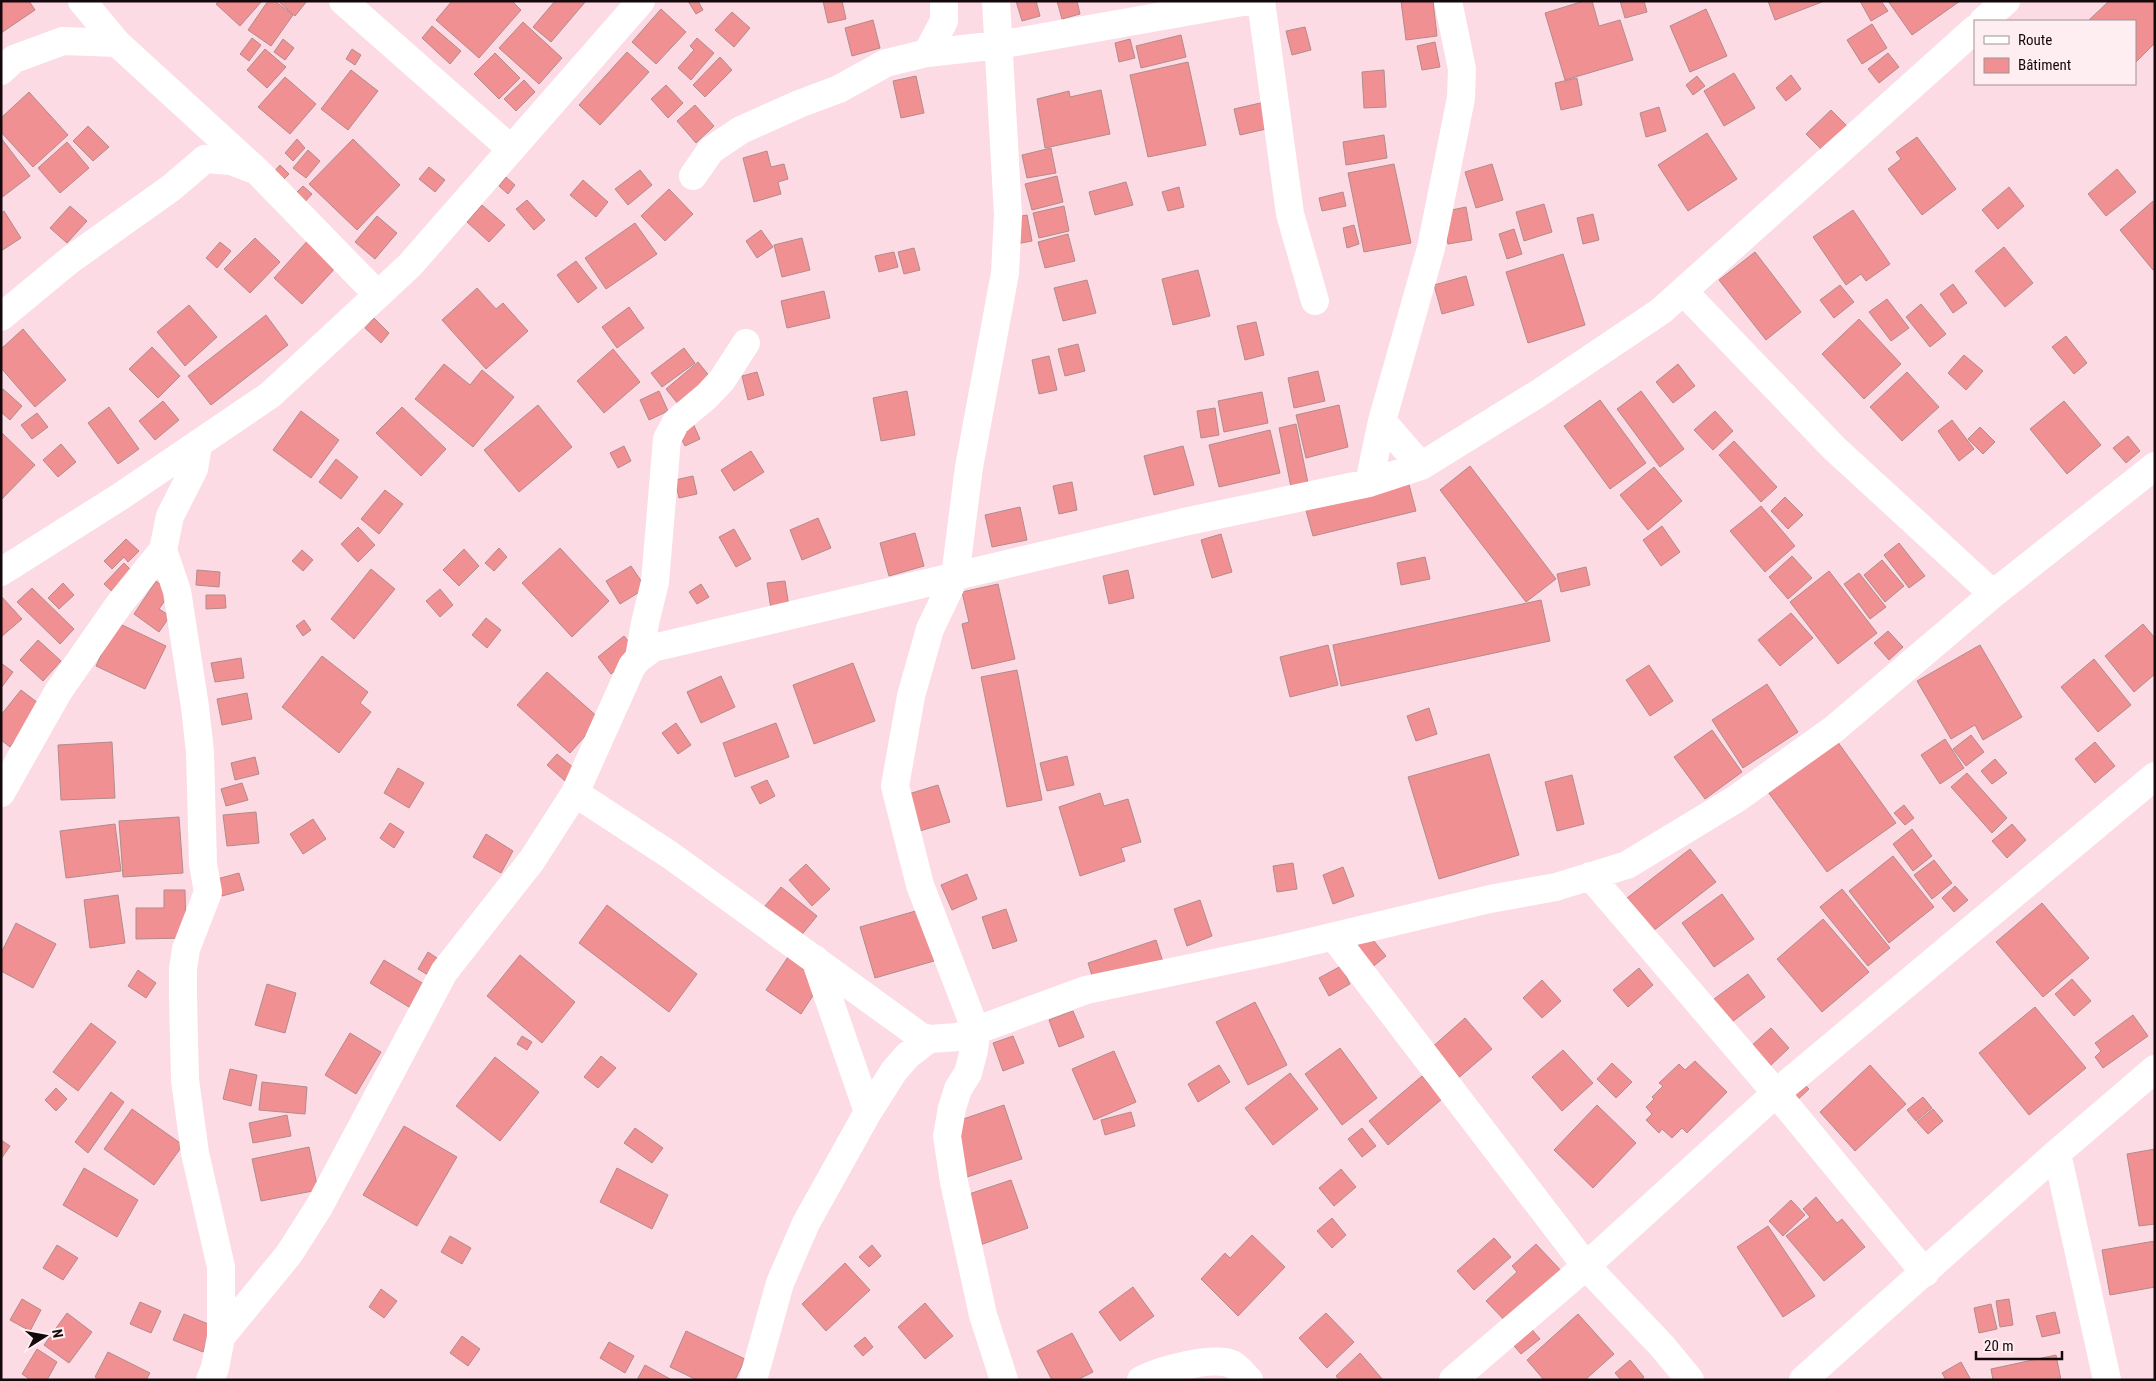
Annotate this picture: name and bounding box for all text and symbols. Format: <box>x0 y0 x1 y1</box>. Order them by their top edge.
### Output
legend <box>1974 20 2136 85</box>
text: Route <box>2018 31 2052 49</box>
text: Bâtiment <box>2018 56 2071 74</box>
north arrow <box>20 1311 70 1361</box>
text: N <box>49 1328 66 1339</box>
scale bar <box>1976 1328 2062 1360</box>
text: 20 m <box>1984 1337 2014 1355</box>

